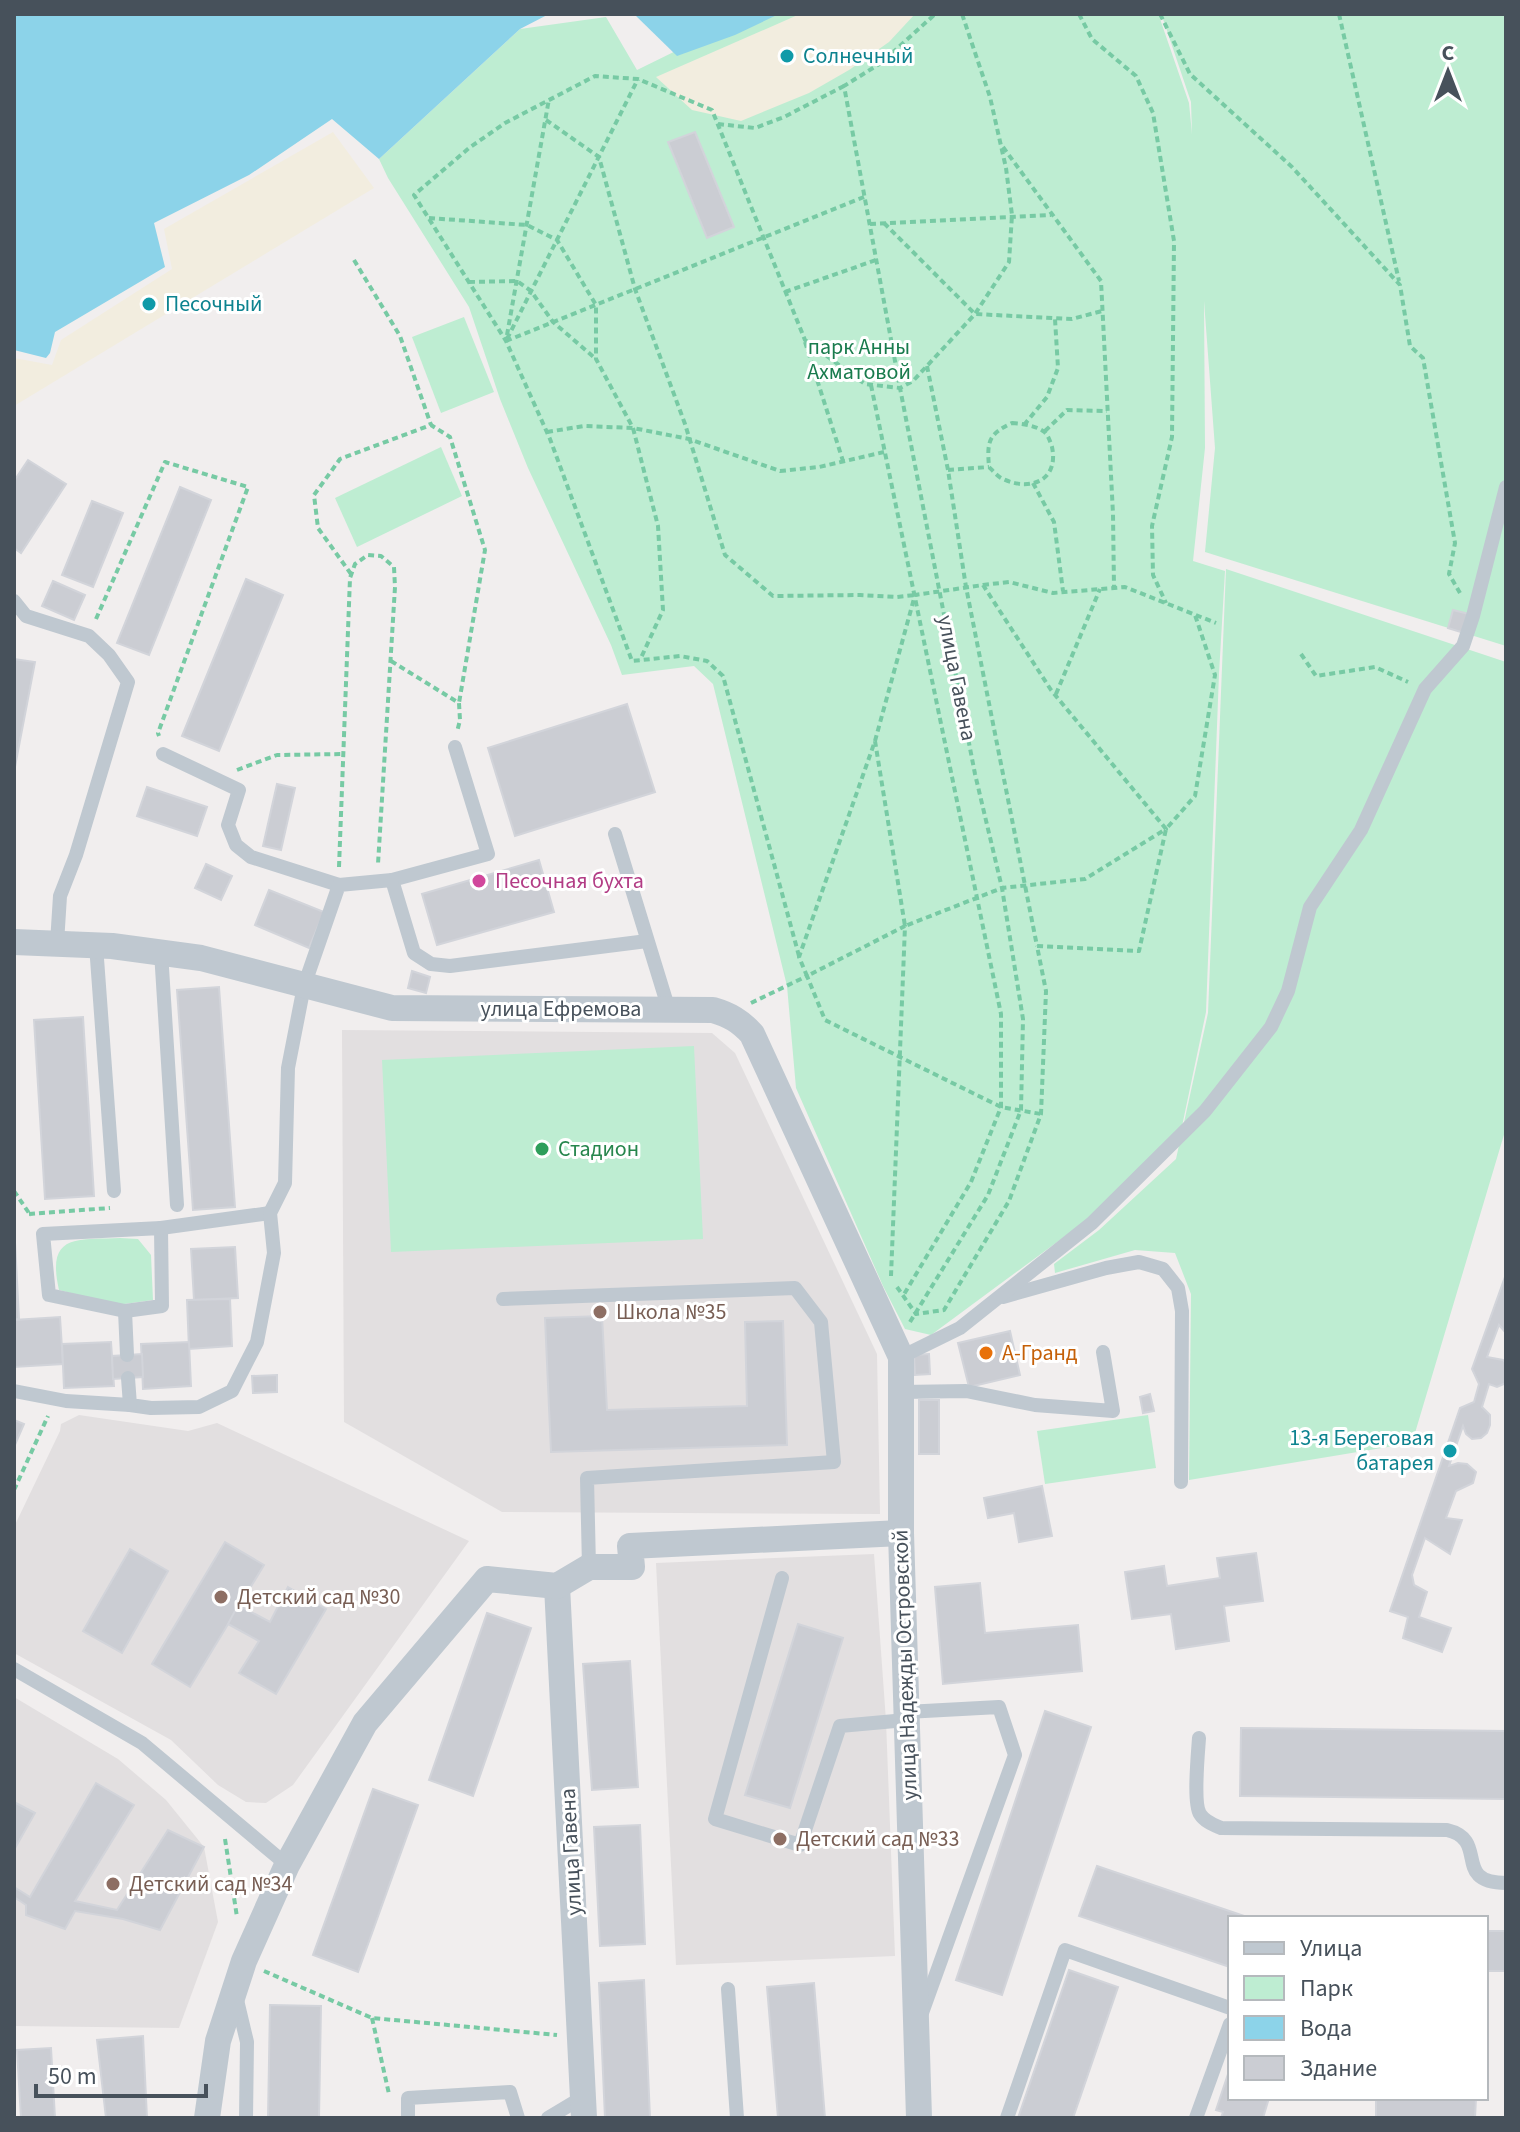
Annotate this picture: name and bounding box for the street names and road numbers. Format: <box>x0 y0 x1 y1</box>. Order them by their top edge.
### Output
street label: улица Гавена <box>929 612 985 744</box>
street label: улица Ефремова <box>481 993 641 1025</box>
street label: улица Надежды Островской <box>884 1529 926 1801</box>
street label: улица Гавена <box>552 1787 590 1917</box>

